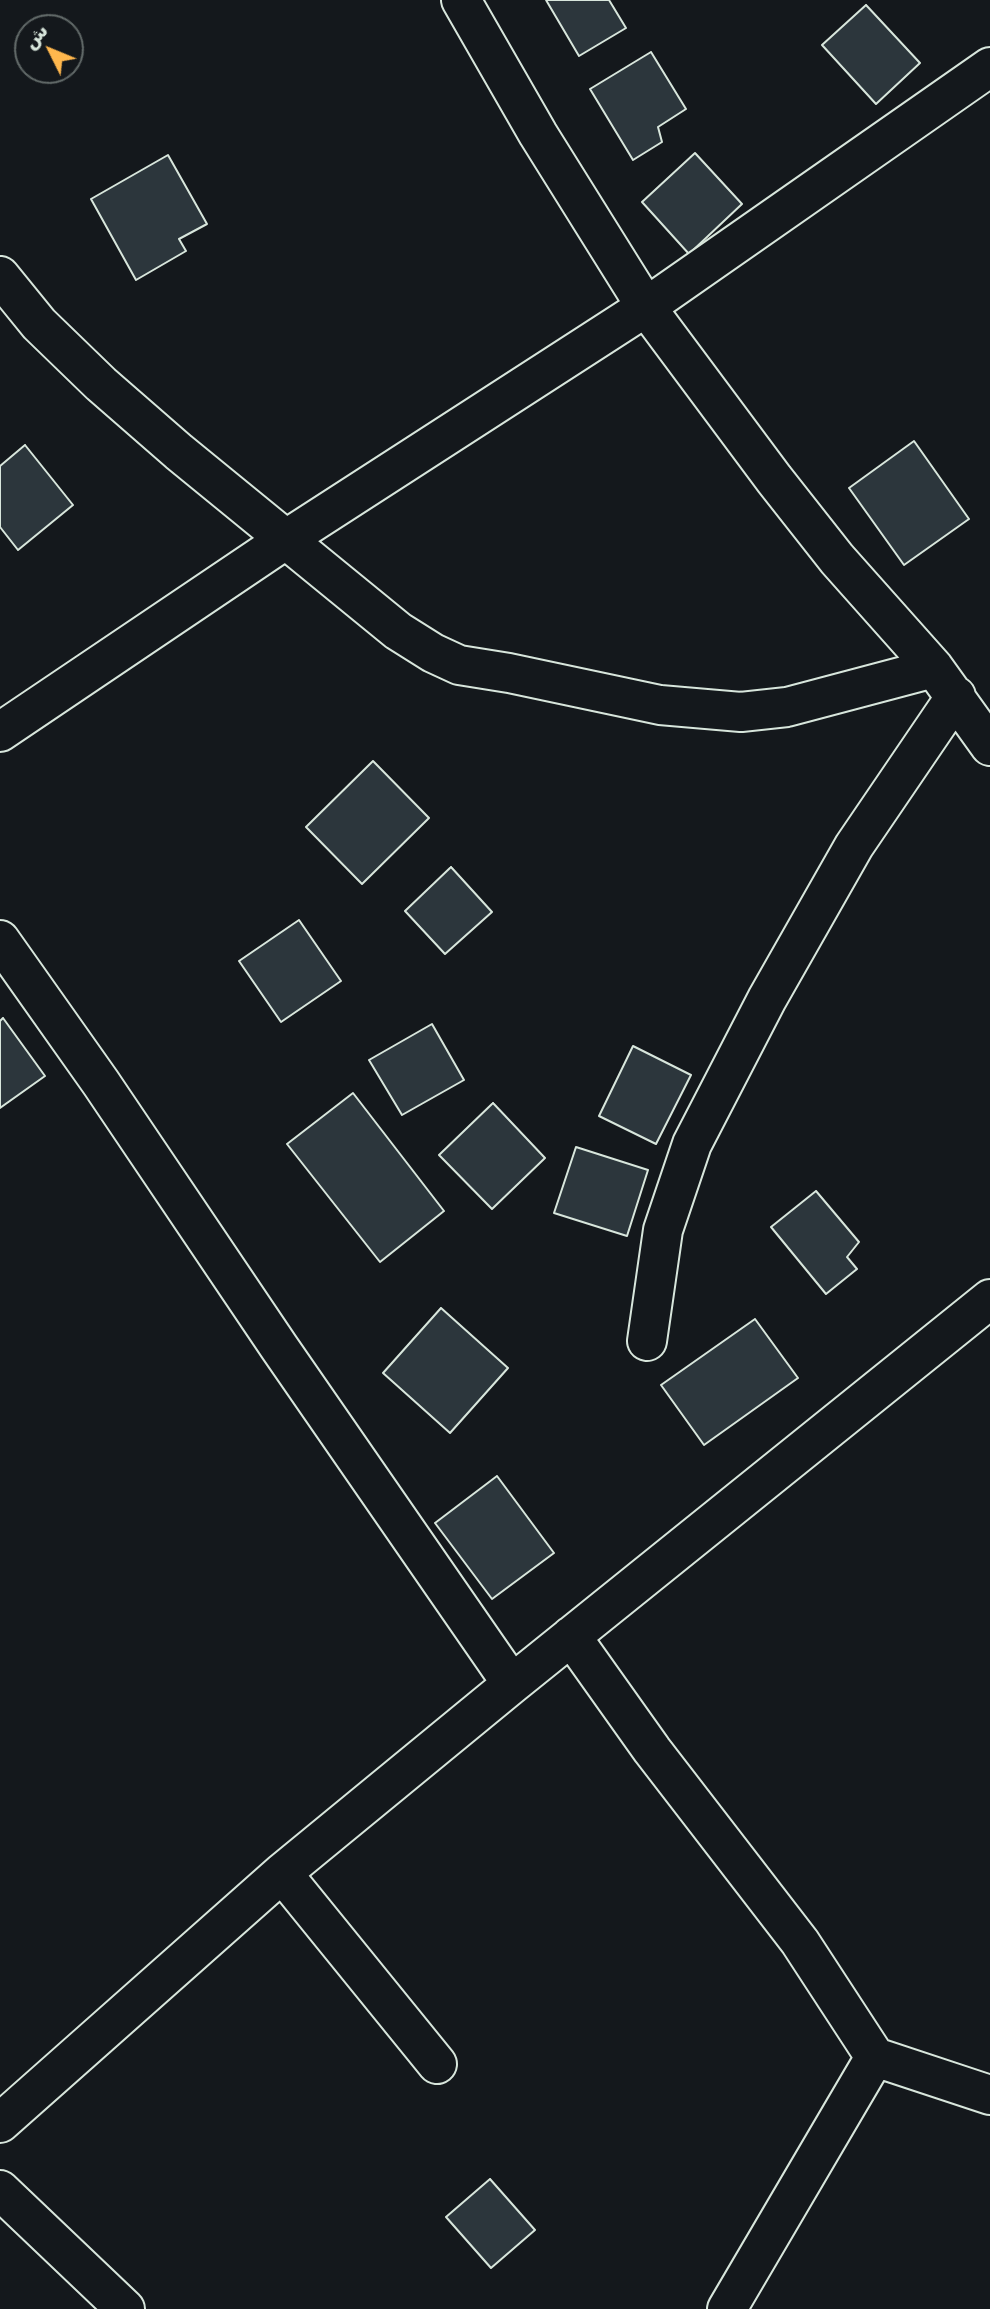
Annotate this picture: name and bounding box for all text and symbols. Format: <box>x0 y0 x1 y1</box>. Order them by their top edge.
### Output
north arrow <box>14 14 84 84</box>
text: ش <box>18 19 52 53</box>

